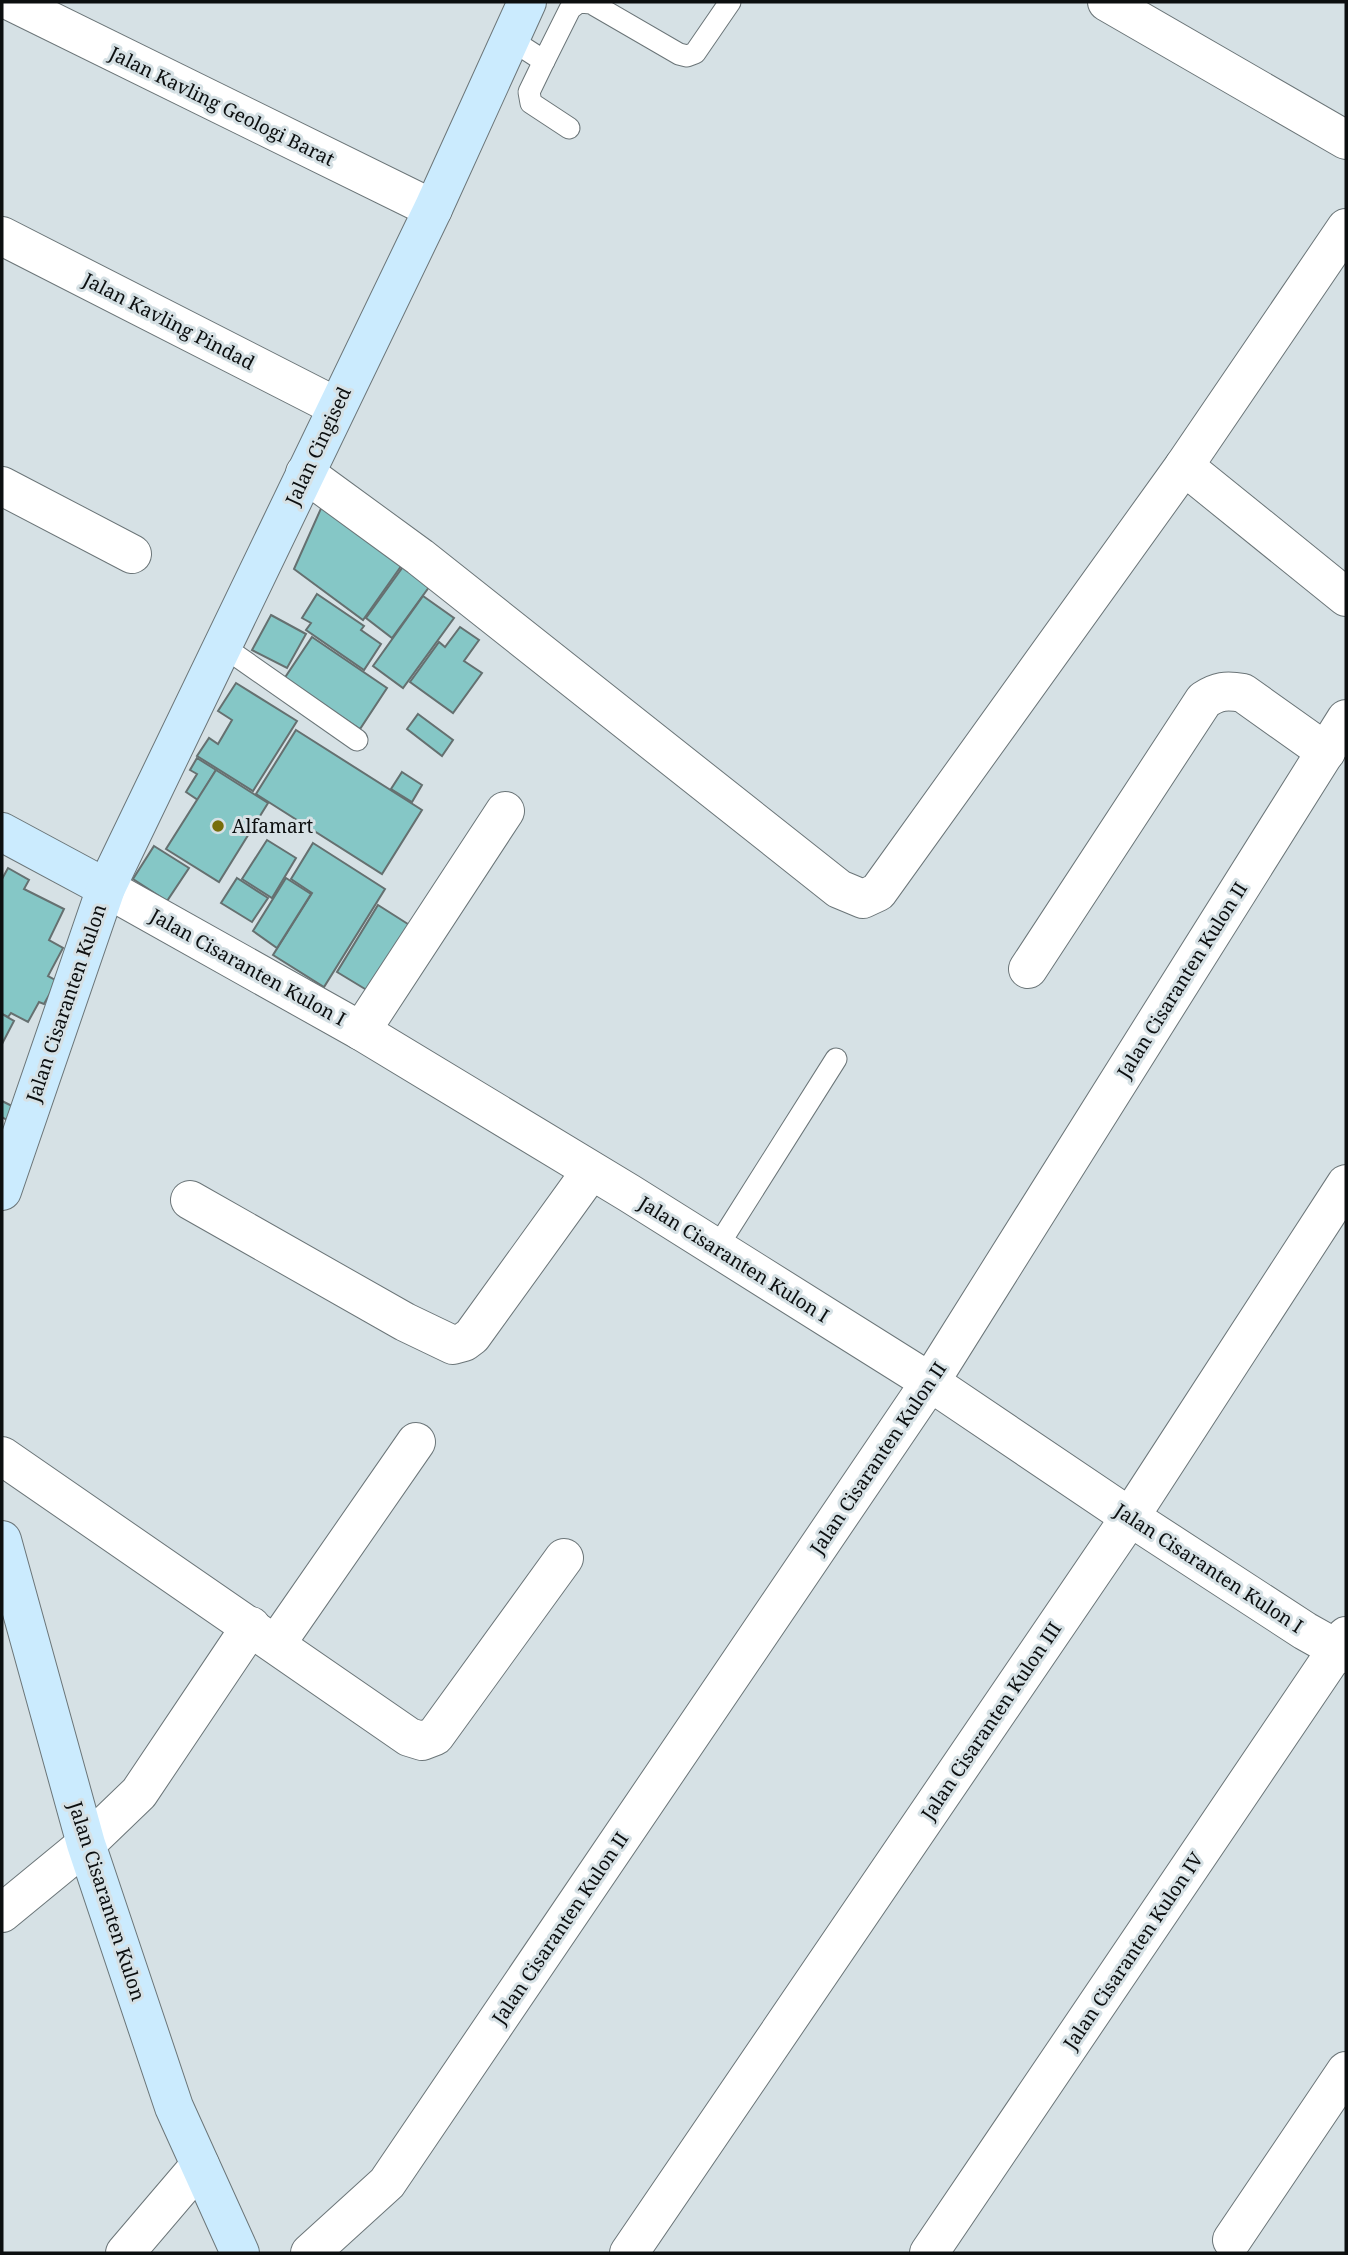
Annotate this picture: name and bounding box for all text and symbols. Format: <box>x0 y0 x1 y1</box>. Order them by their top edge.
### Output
street label: Jalan Kavling Geologi Barat <box>104 40 339 172</box>
street label: Jalan Kavling Pindad <box>78 266 260 376</box>
street label: Jalan Cingised <box>279 382 357 510</box>
place label: Alfamart <box>232 813 314 839</box>
marker: Alfamart <box>210 818 226 834</box>
street label: Jalan Cisaranten Kulon II <box>1110 877 1253 1084</box>
street label: Jalan Cisaranten Kulon <box>20 900 112 1106</box>
street label: Jalan Cisaranten Kulon I <box>145 902 350 1032</box>
street label: Jalan Cisaranten Kulon I <box>633 1189 834 1328</box>
street label: Jalan Cisaranten Kulon II <box>803 1357 952 1560</box>
street label: Jalan Cisaranten Kulon I <box>1109 1497 1308 1639</box>
street label: Jalan Cisaranten Kulon III <box>914 1617 1067 1826</box>
street label: Jalan Cisaranten Kulon <box>62 1797 151 2004</box>
street label: Jalan Cisaranten Kulon II <box>485 1827 634 2030</box>
street label: Jalan Cisaranten Kulon IV <box>1057 1847 1209 2056</box>

